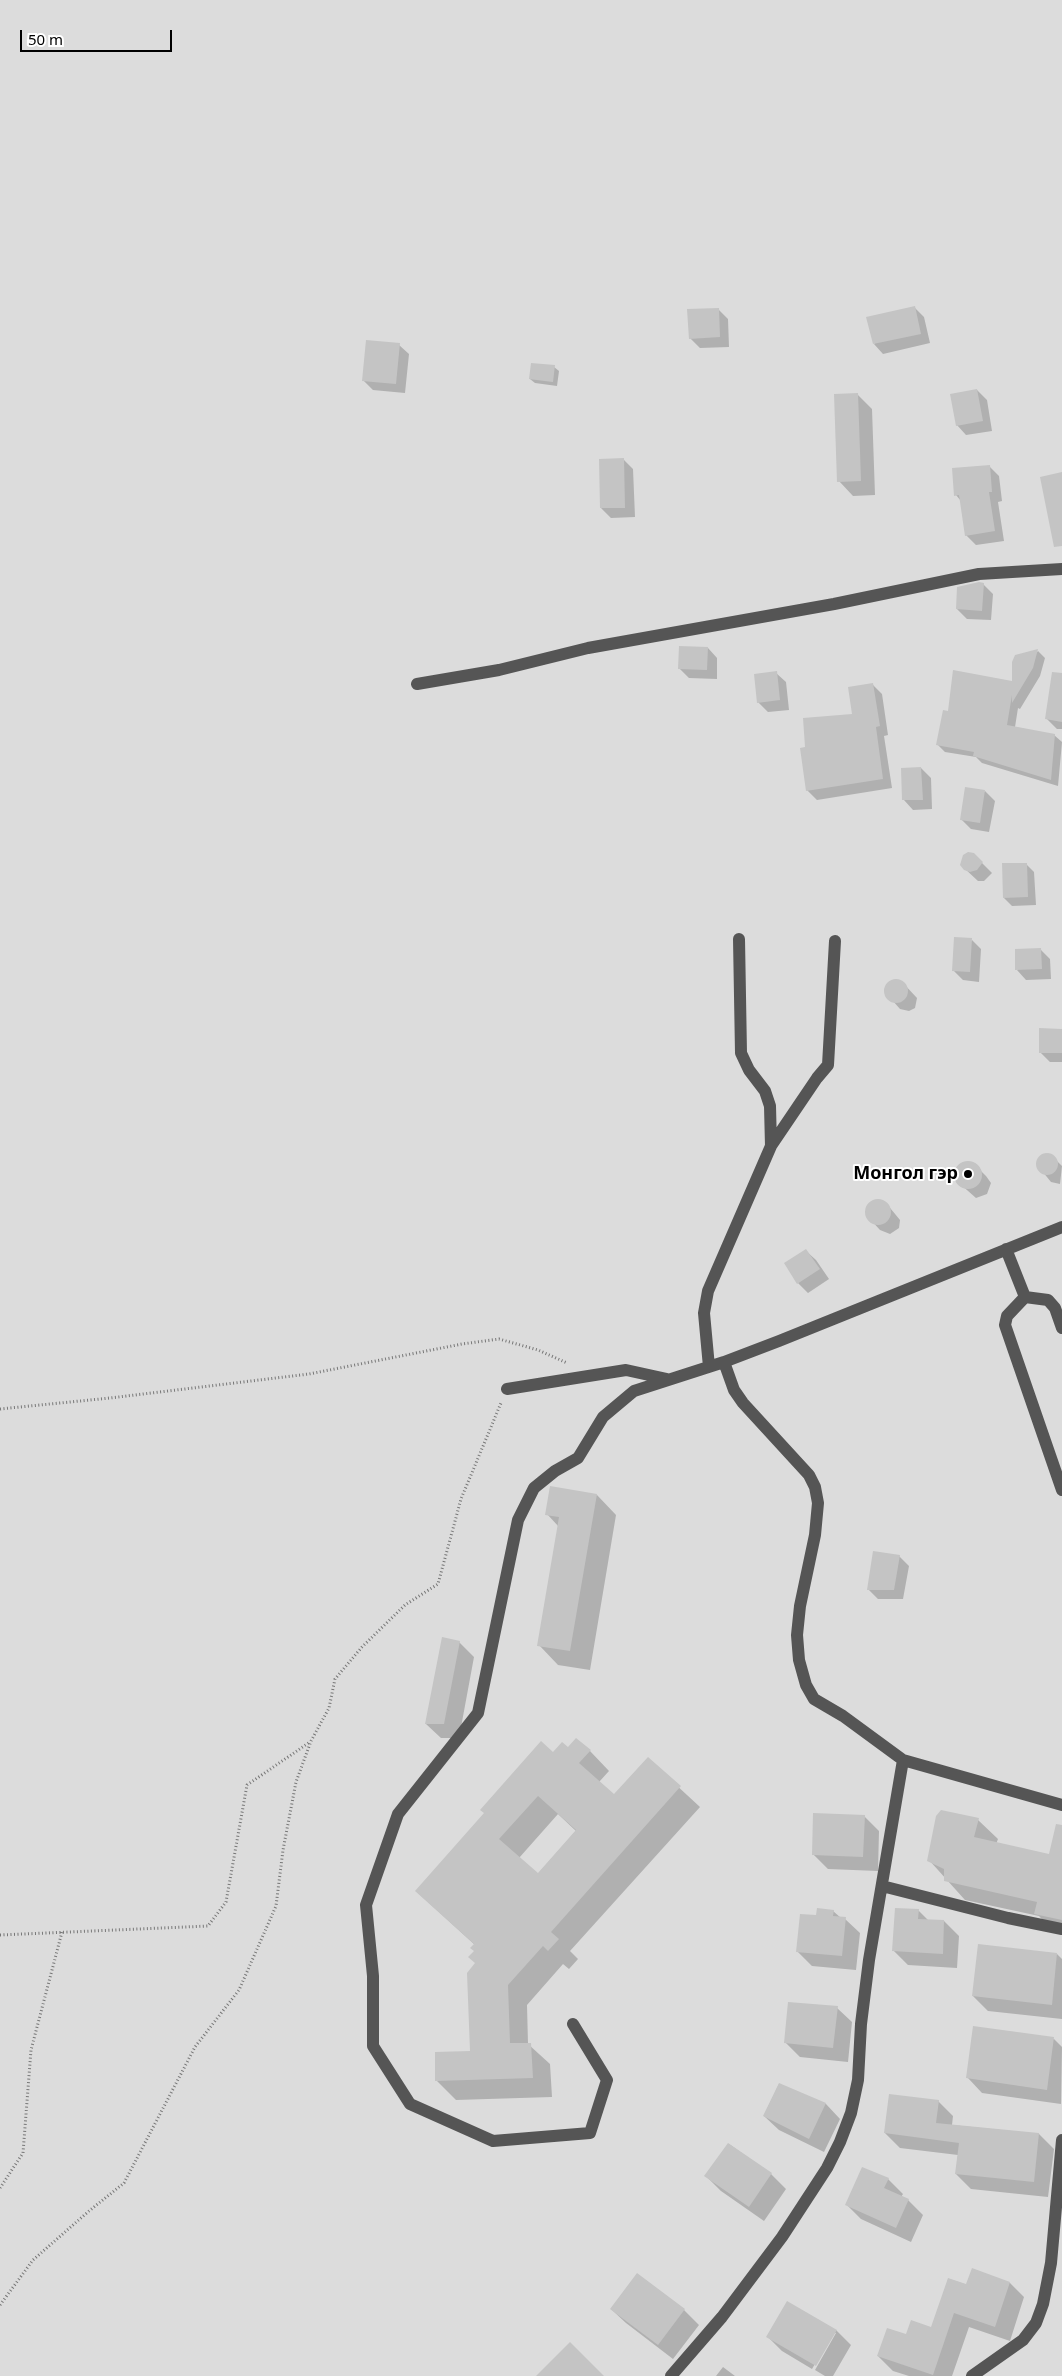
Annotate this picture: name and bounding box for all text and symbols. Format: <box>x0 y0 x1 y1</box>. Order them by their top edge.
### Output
scale bar <box>22 20 175 52</box>
text: 50 m <box>28 29 63 49</box>
place label: Монгол гэр <box>853 1163 958 1185</box>
marker: Монгол гэр <box>962 1168 974 1180</box>

